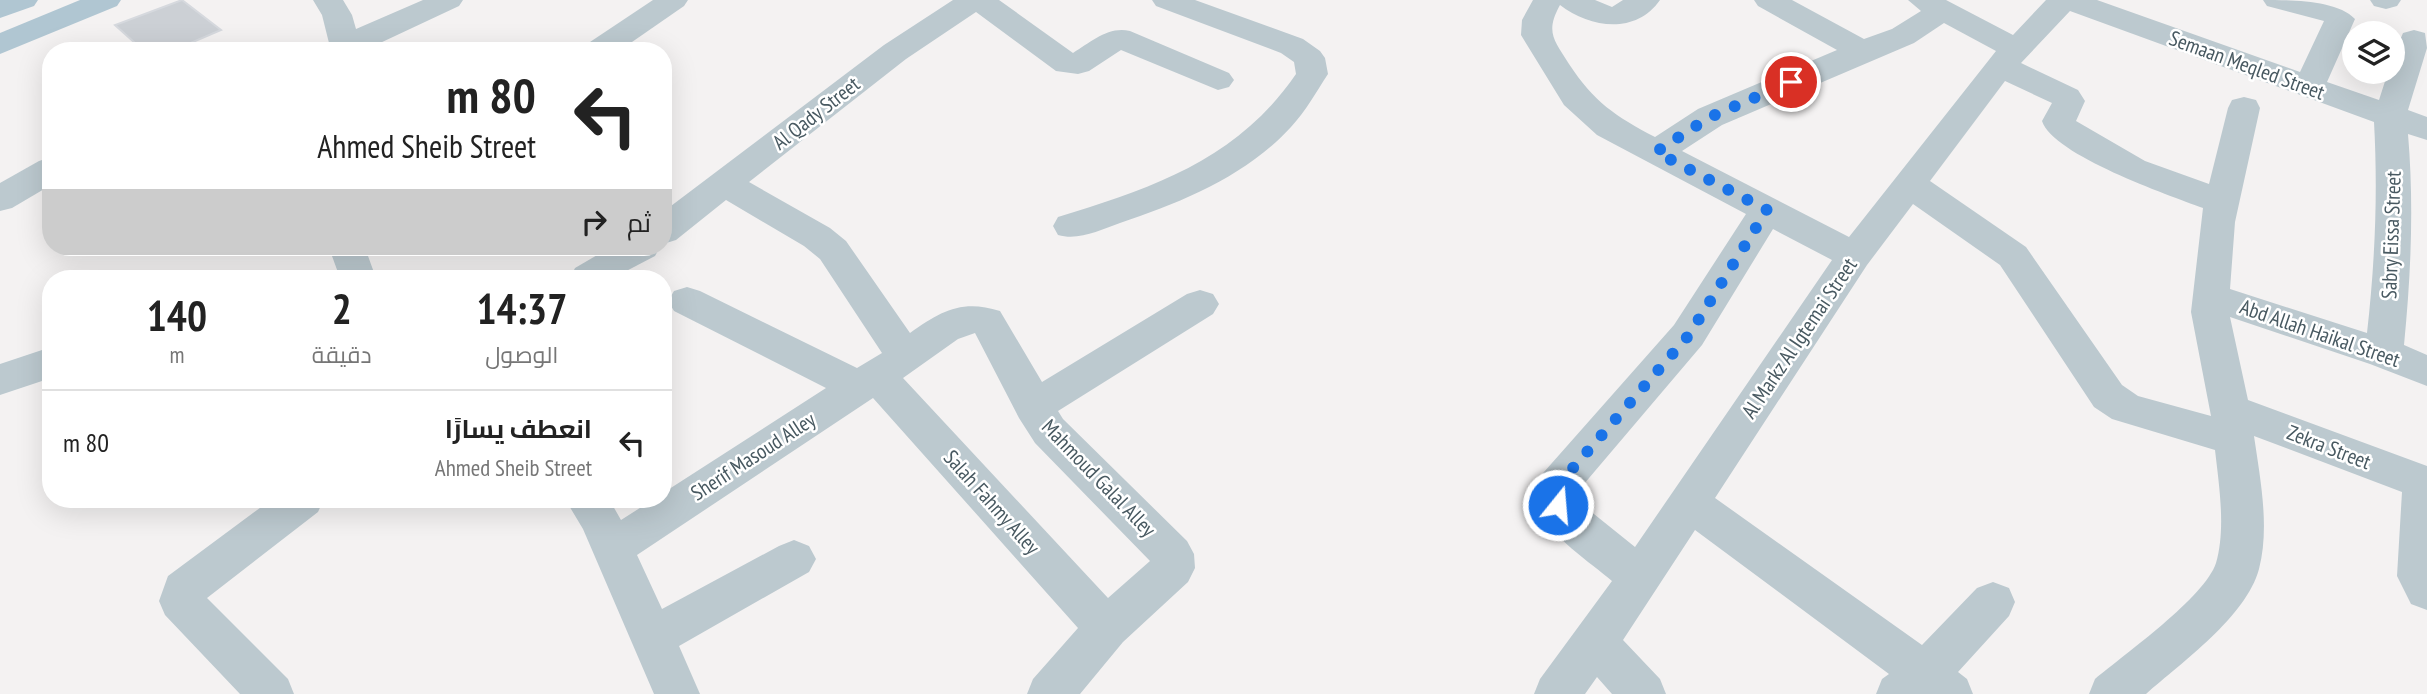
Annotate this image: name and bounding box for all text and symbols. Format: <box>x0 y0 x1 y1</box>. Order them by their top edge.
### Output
map controls <box>2342 21 2405 84</box>
button: layers <box>2342 21 2405 84</box>
street label: Semaan Meqled Street <box>2166 24 2329 106</box>
pin <box>1761 52 1821 112</box>
text: 80 m <box>447 63 536 127</box>
icon: arrive <box>1772 63 1810 101</box>
icon: left <box>560 70 651 161</box>
street label: Al Qady Street <box>767 70 865 156</box>
text: Ahmed Sheib Street <box>317 125 536 167</box>
street label: Sabry Eissa Street <box>2375 170 2407 299</box>
icon: right <box>575 203 613 241</box>
text: ثم <box>627 206 651 239</box>
street label: Al Markz Al Igtemai Street <box>1735 252 1863 423</box>
text: 2 <box>332 281 352 336</box>
text: 14:37 <box>476 281 567 336</box>
text: 140 <box>147 288 207 343</box>
street label: Abd Allah Haikal Street <box>2236 293 2404 373</box>
text: m <box>169 340 184 369</box>
text: دقيقة <box>312 340 372 369</box>
text: الوصول <box>485 340 558 369</box>
street label: Sherif Masoud Alley <box>686 406 820 506</box>
text: انعطف يسارًا <box>445 412 592 445</box>
street label: Mahmoud Galal Alley <box>1036 414 1162 543</box>
street label: Zekra Street <box>2283 419 2375 475</box>
icon: left <box>613 424 651 462</box>
text: 80 m <box>63 426 109 459</box>
street label: Salah Fahmy Alley <box>938 444 1046 560</box>
text: Ahmed Sheib Street <box>435 453 592 482</box>
position arrow <box>1521 468 1595 542</box>

